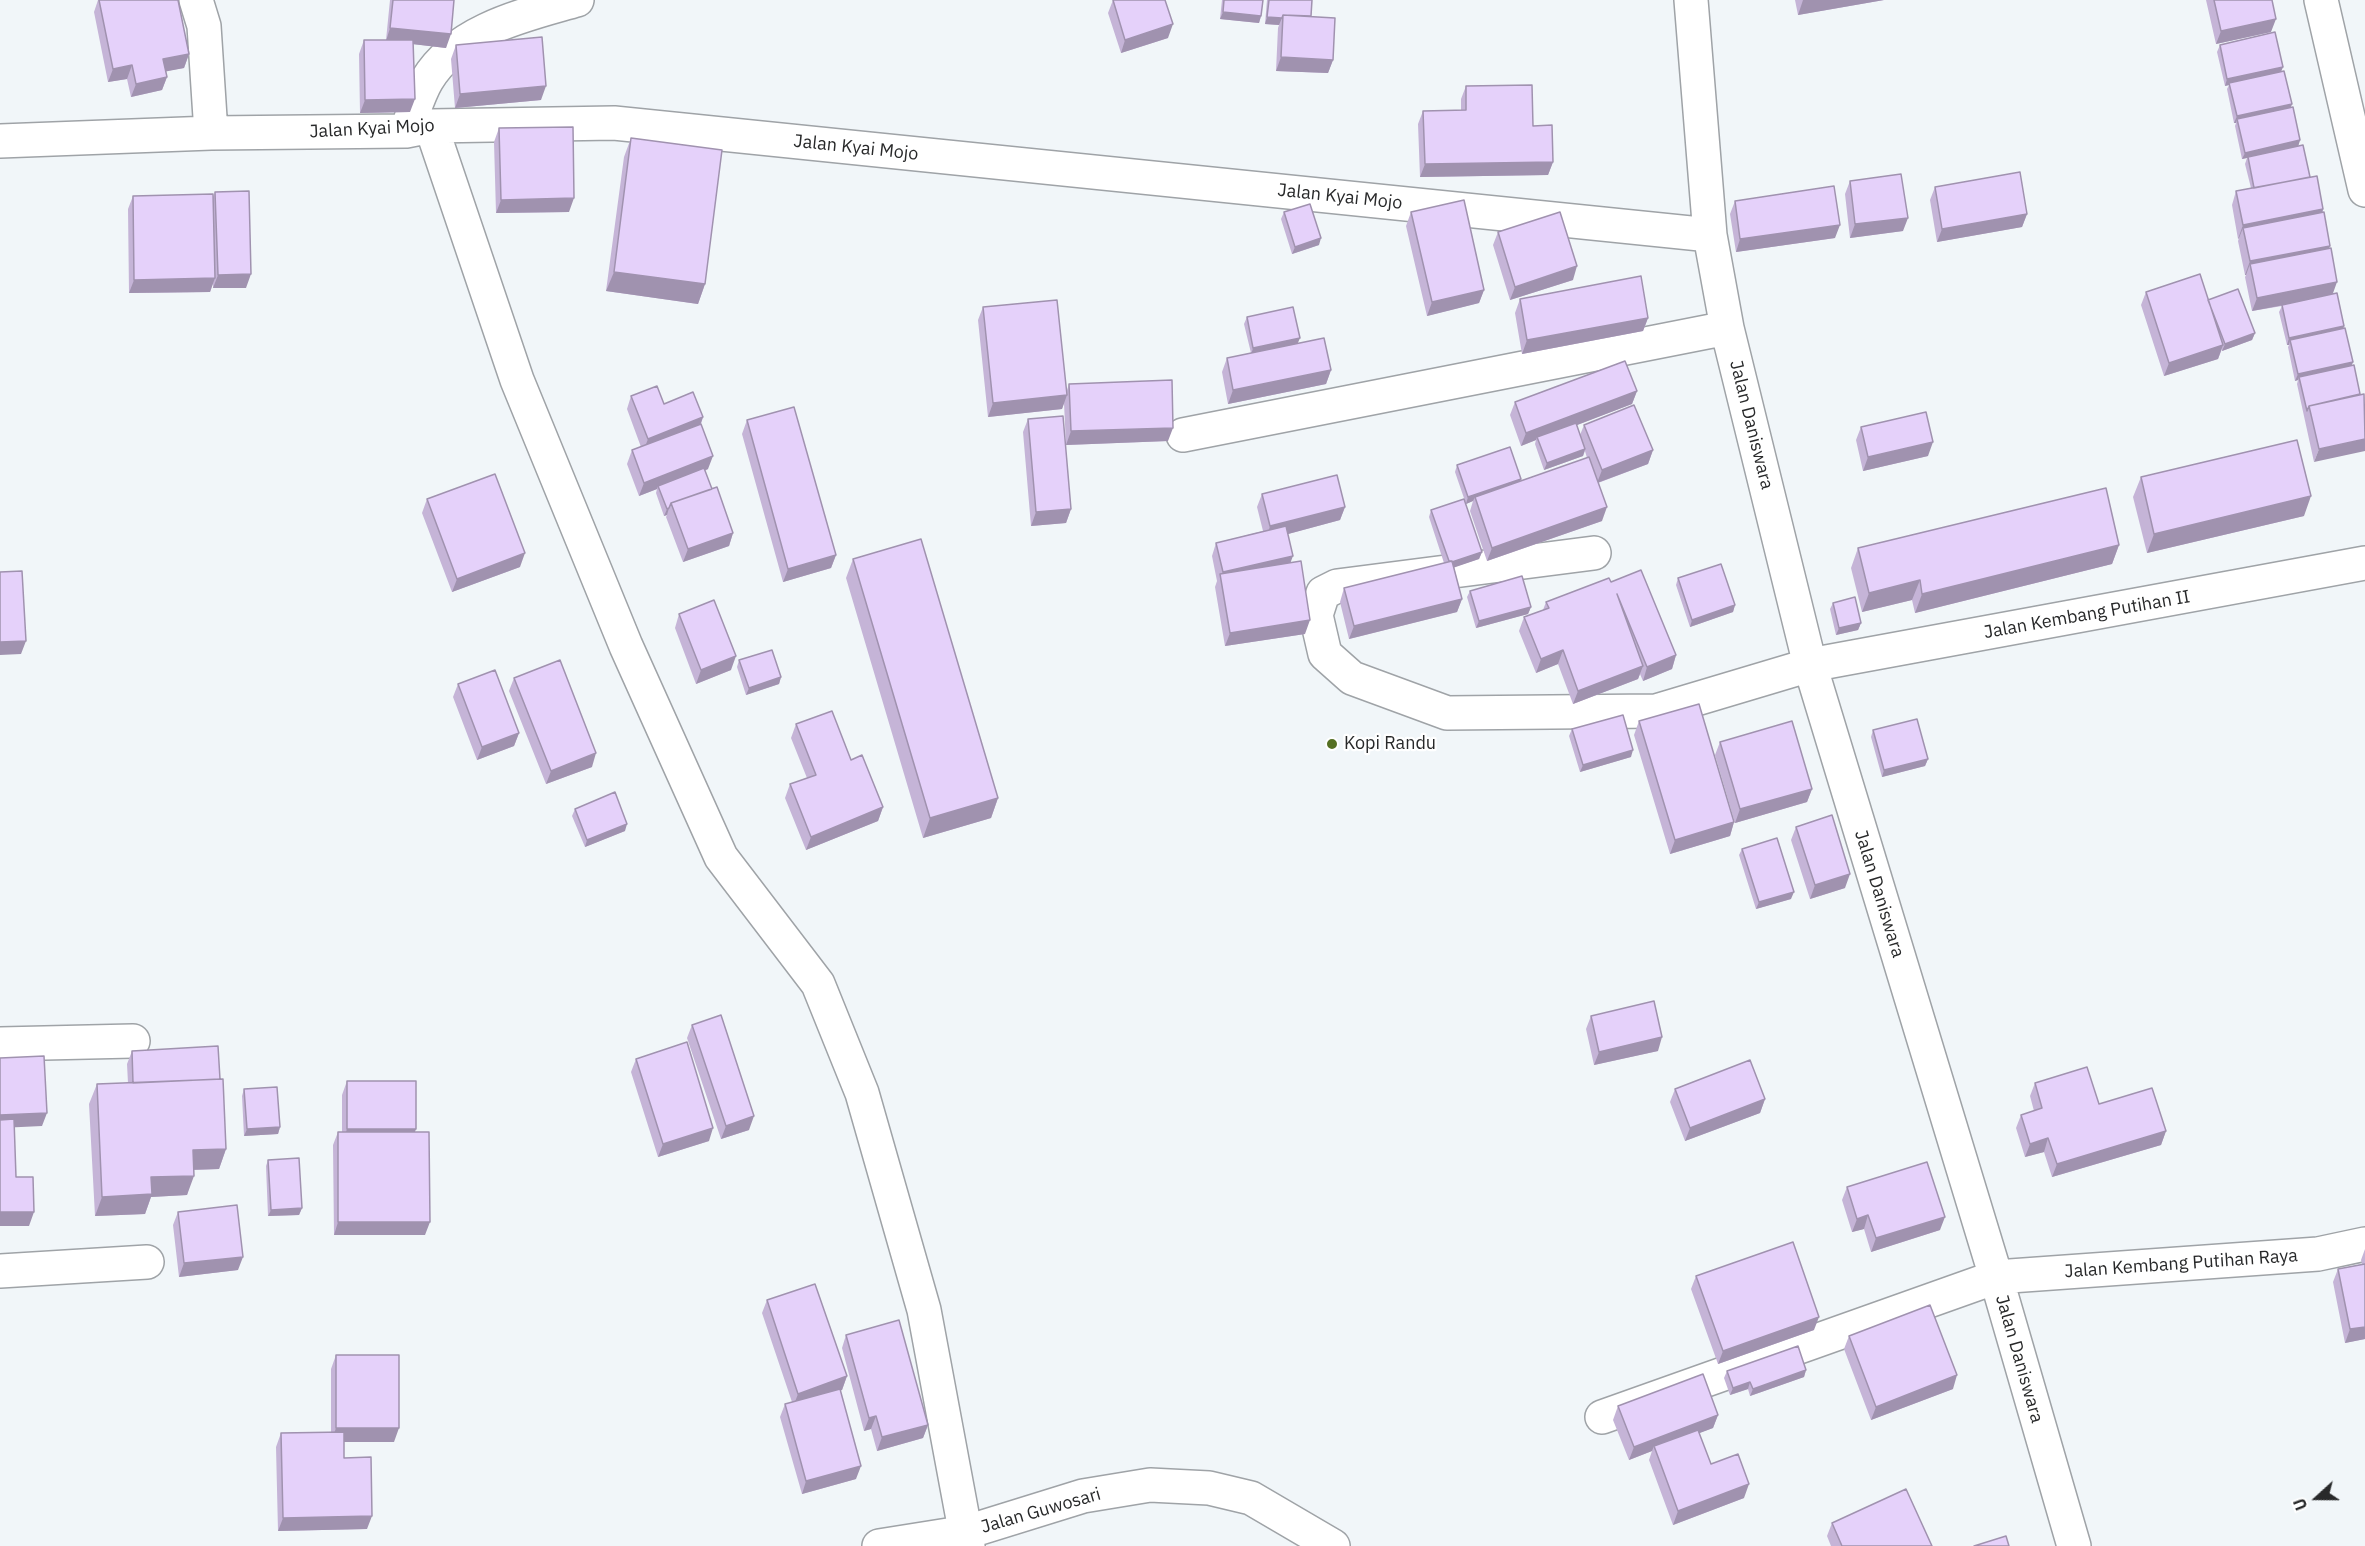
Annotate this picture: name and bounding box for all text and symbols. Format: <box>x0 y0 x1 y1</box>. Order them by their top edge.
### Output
street label: Jalan Kyai Mojo <box>309 115 435 143</box>
street label: Jalan Kyai Mojo <box>793 131 919 165</box>
street label: Jalan Kyai Mojo <box>1277 180 1403 214</box>
street label: Jalan Daniswara <box>1725 358 1777 492</box>
street label: Jalan Kembang Putihan II <box>1982 586 2192 644</box>
place label: Kopi Randu <box>1344 733 1436 755</box>
marker: Kopi Randu <box>1325 737 1339 751</box>
street label: Jalan Daniswara <box>1849 828 1909 960</box>
street label: Jalan Kembang Putihan Raya <box>2064 1245 2298 1283</box>
street label: Jalan Daniswara <box>1990 1292 2048 1426</box>
north arrow <box>2287 1468 2347 1528</box>
street label: Jalan Guwosari <box>979 1484 1103 1538</box>
text: U <box>2289 1496 2312 1513</box>

